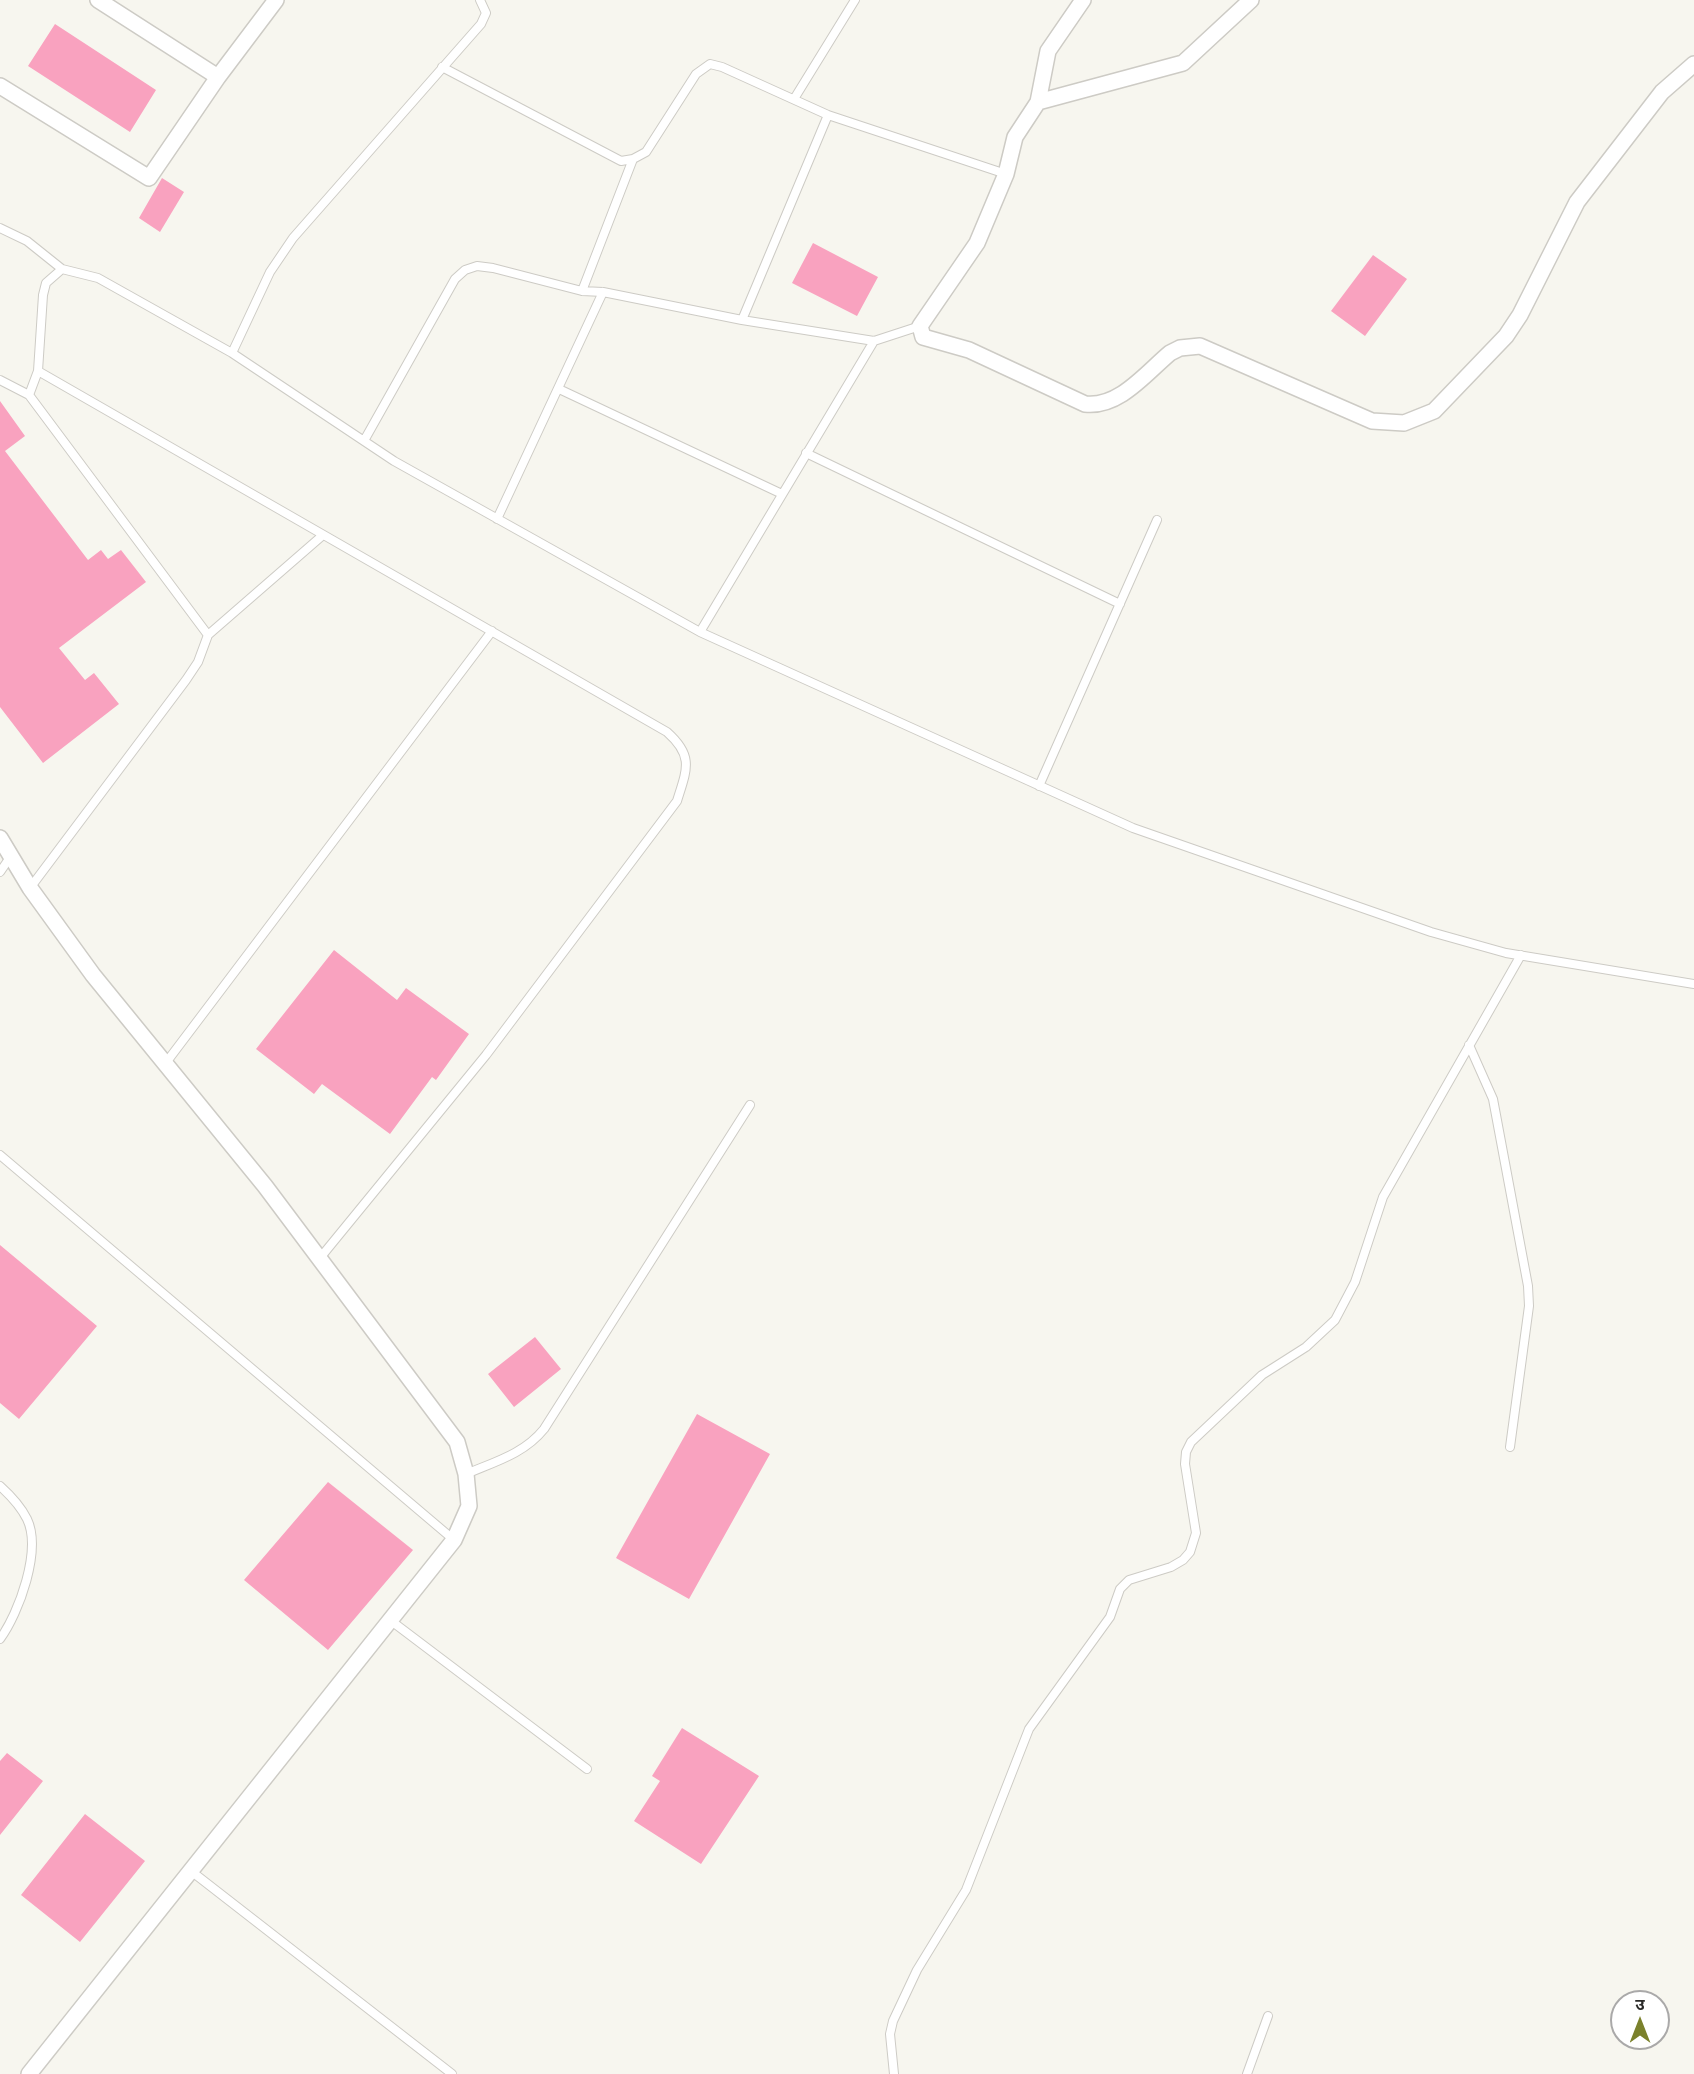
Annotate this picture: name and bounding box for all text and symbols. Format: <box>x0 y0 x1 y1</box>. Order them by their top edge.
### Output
north arrow <box>1610 1990 1670 2050</box>
text: उ <box>1635 1993 1645 2015</box>

